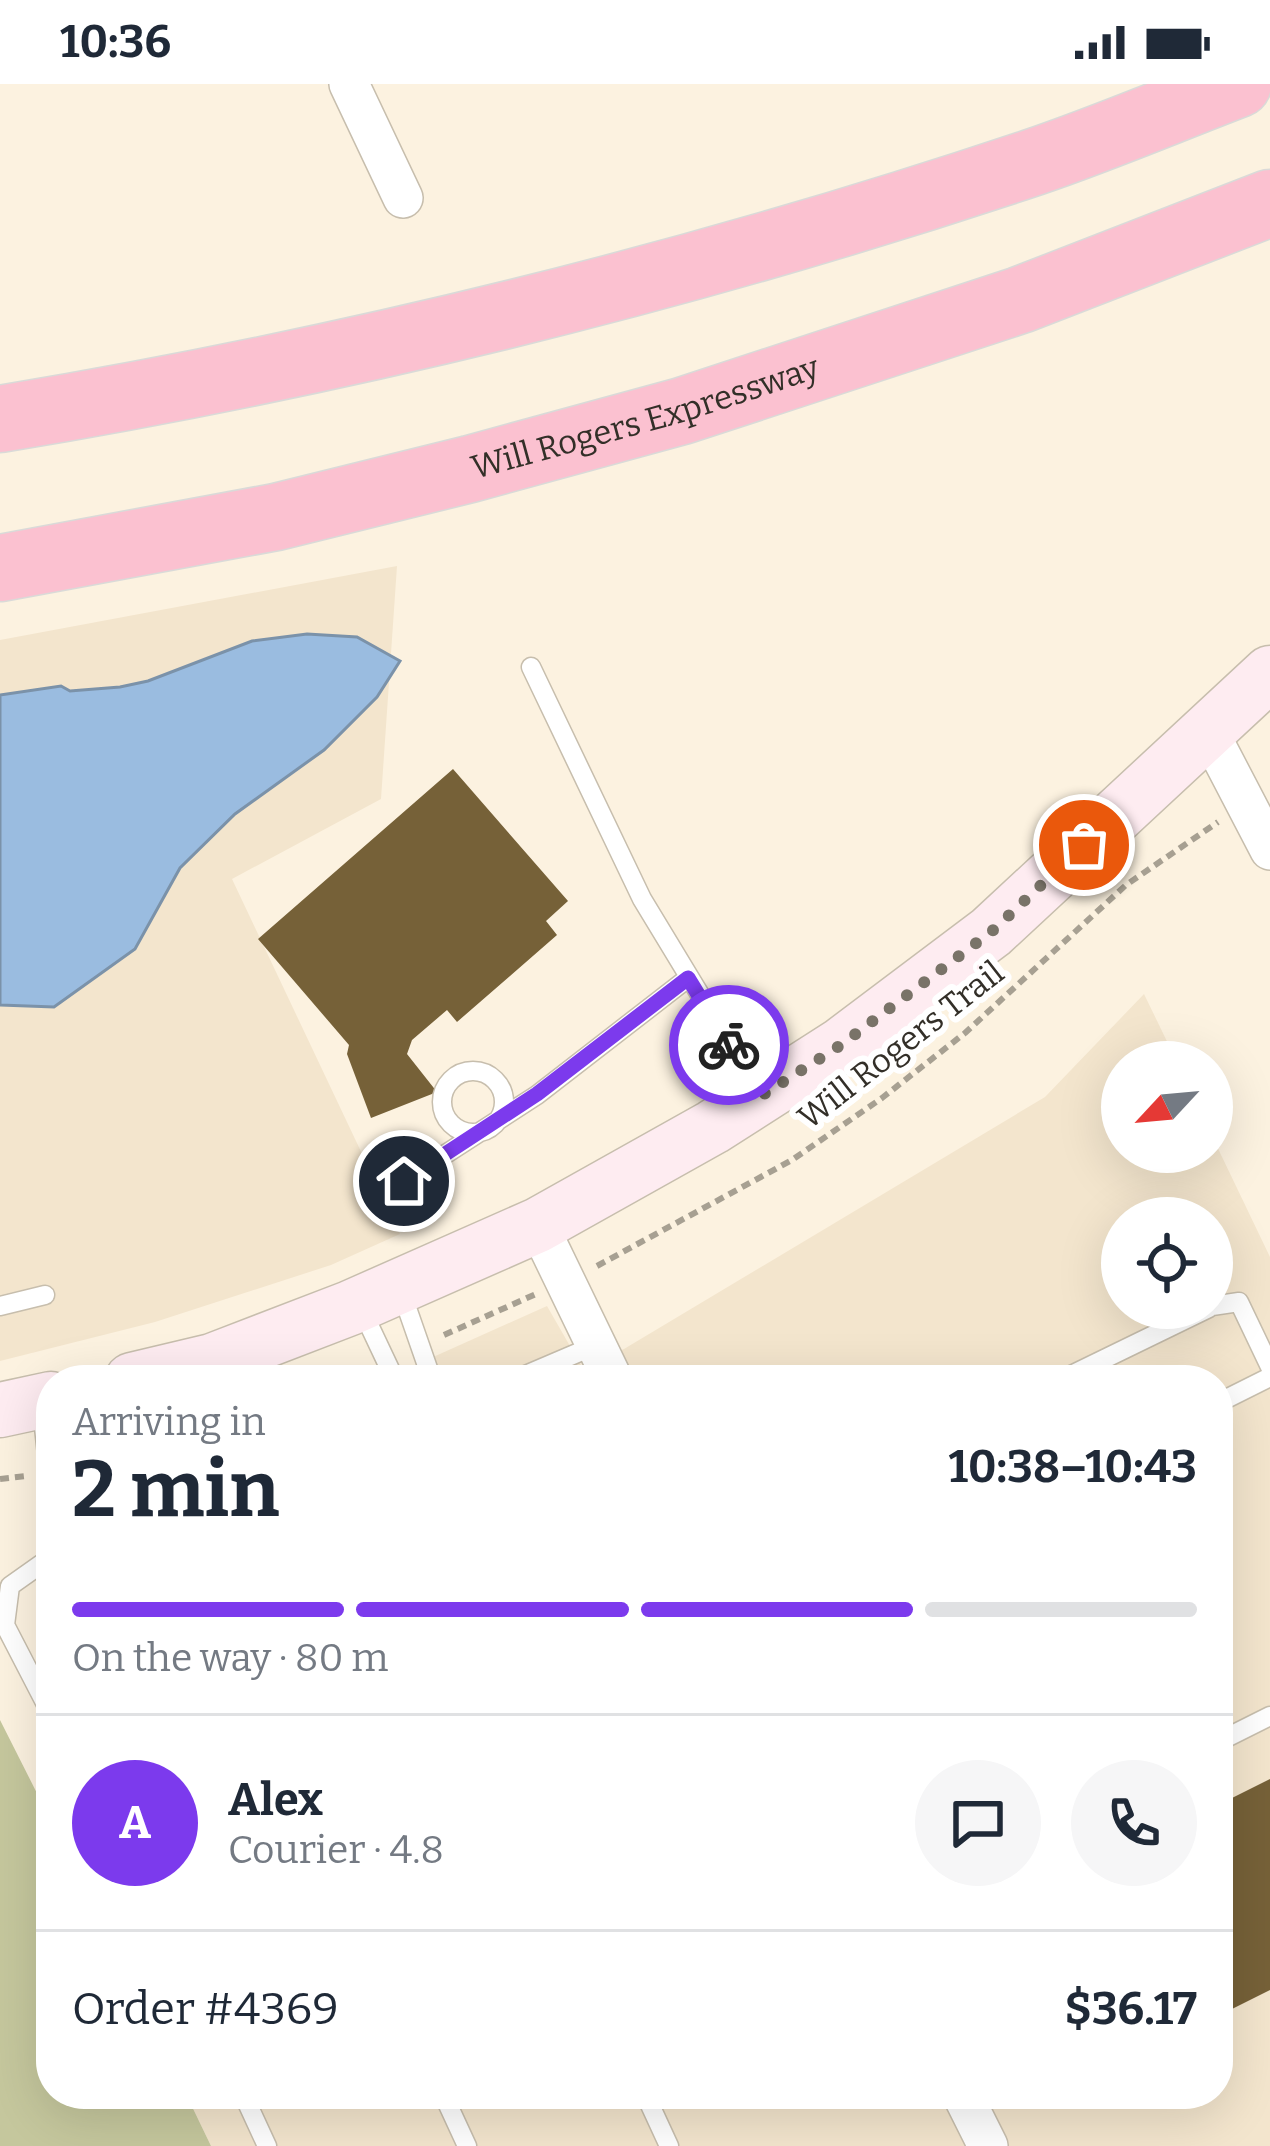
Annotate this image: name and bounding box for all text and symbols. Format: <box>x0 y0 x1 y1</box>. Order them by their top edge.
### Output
text: 10:36 <box>60 15 171 69</box>
street label: Will Rogers Expressway <box>467 347 825 488</box>
pin <box>1033 794 1135 896</box>
icon: bag <box>1051 812 1117 878</box>
street label: Will Rogers Trail <box>790 952 1012 1138</box>
courier <box>669 985 789 1105</box>
icon: bike <box>696 1012 762 1078</box>
north arrow <box>1101 1041 1233 1173</box>
map controls <box>1101 1041 1233 1329</box>
pin <box>353 1130 455 1232</box>
icon: home <box>371 1148 437 1214</box>
button: locate <box>1101 1197 1233 1329</box>
text: Arriving in <box>72 1399 266 1445</box>
text: 10:38–10:43 <box>948 1440 1197 1494</box>
text: 2 min <box>72 1443 279 1537</box>
text: On the way · 80 m <box>72 1635 389 1681</box>
button: chat <box>915 1760 1041 1886</box>
button: phone <box>1071 1760 1197 1886</box>
text: Alex <box>228 1773 323 1827</box>
text: A <box>119 1796 151 1850</box>
text: Courier · 4.8 <box>228 1827 444 1873</box>
text: Order #4369 <box>72 1982 339 2036</box>
text: $36.17 <box>1065 1982 1197 2036</box>

